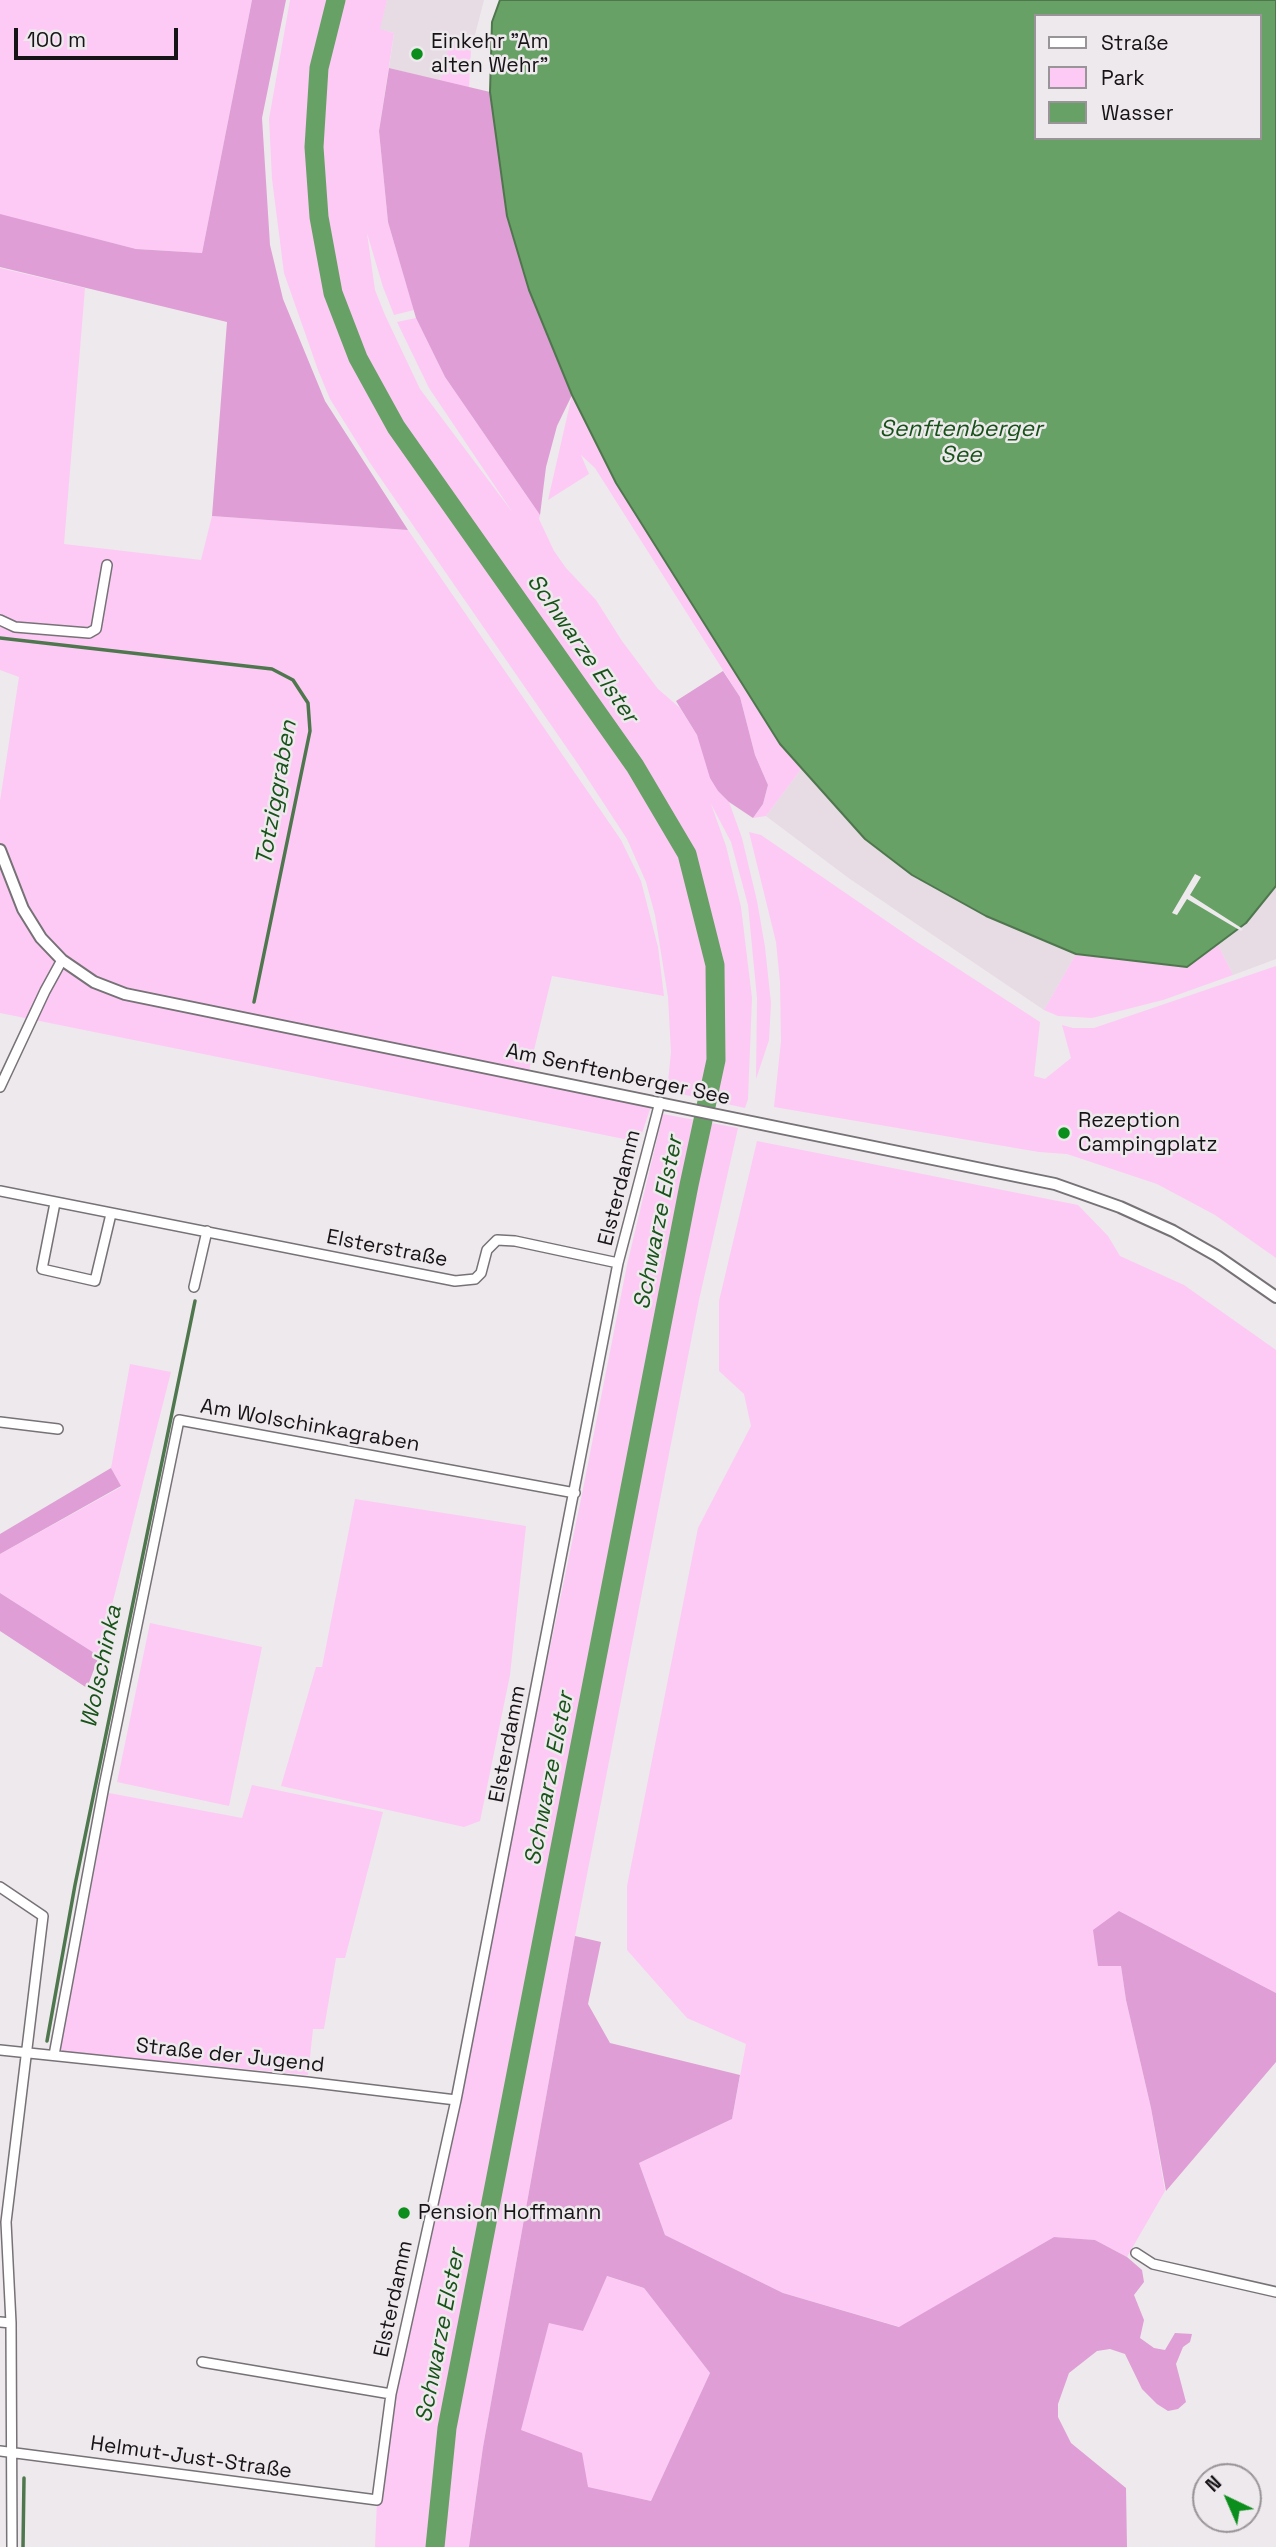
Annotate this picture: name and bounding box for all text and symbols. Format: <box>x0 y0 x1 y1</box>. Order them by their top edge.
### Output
scale bar <box>18 14 182 58</box>
legend <box>1034 14 1262 140</box>
text: 100 m <box>27 26 86 53</box>
place label: Einkehr "Am alten Wehr" <box>431 29 549 79</box>
text: Straße <box>1101 29 1169 56</box>
marker: Einkehr "Am alten Wehr" <box>409 46 425 62</box>
text: Park <box>1101 64 1145 91</box>
text: Wasser <box>1101 99 1174 126</box>
water label: Senftenberger See <box>880 416 1042 470</box>
water label: Schwarze Elster <box>520 569 644 729</box>
water label: Totziggraben <box>251 718 303 868</box>
street label: Am Senftenberger See <box>504 1039 732 1111</box>
place label: Rezeption Campingplatz <box>1078 1108 1217 1158</box>
marker: Rezeption Campingplatz <box>1056 1125 1072 1141</box>
street label: Elsterdamm <box>593 1127 647 1249</box>
water label: Schwarze Elster <box>629 1134 689 1312</box>
street label: Elsterstraße <box>324 1225 450 1273</box>
street label: Am Wolschinkagraben <box>198 1394 422 1458</box>
water label: Wolschinka <box>76 1603 128 1731</box>
street label: Elsterdamm <box>484 1683 532 1805</box>
water label: Schwarze Elster <box>520 1690 580 1868</box>
street label: Straße der Jugend <box>134 2034 326 2078</box>
place label: Pension Hoffmann <box>418 2200 601 2226</box>
marker: Pension Hoffmann <box>396 2205 412 2221</box>
street label: Elsterdamm <box>369 2238 419 2360</box>
water label: Schwarze Elster <box>411 2247 471 2425</box>
street label: Helmut-Just-Straße <box>89 2431 293 2485</box>
north arrow <box>1192 2463 1262 2533</box>
text: N <box>1200 2471 1227 2497</box>

